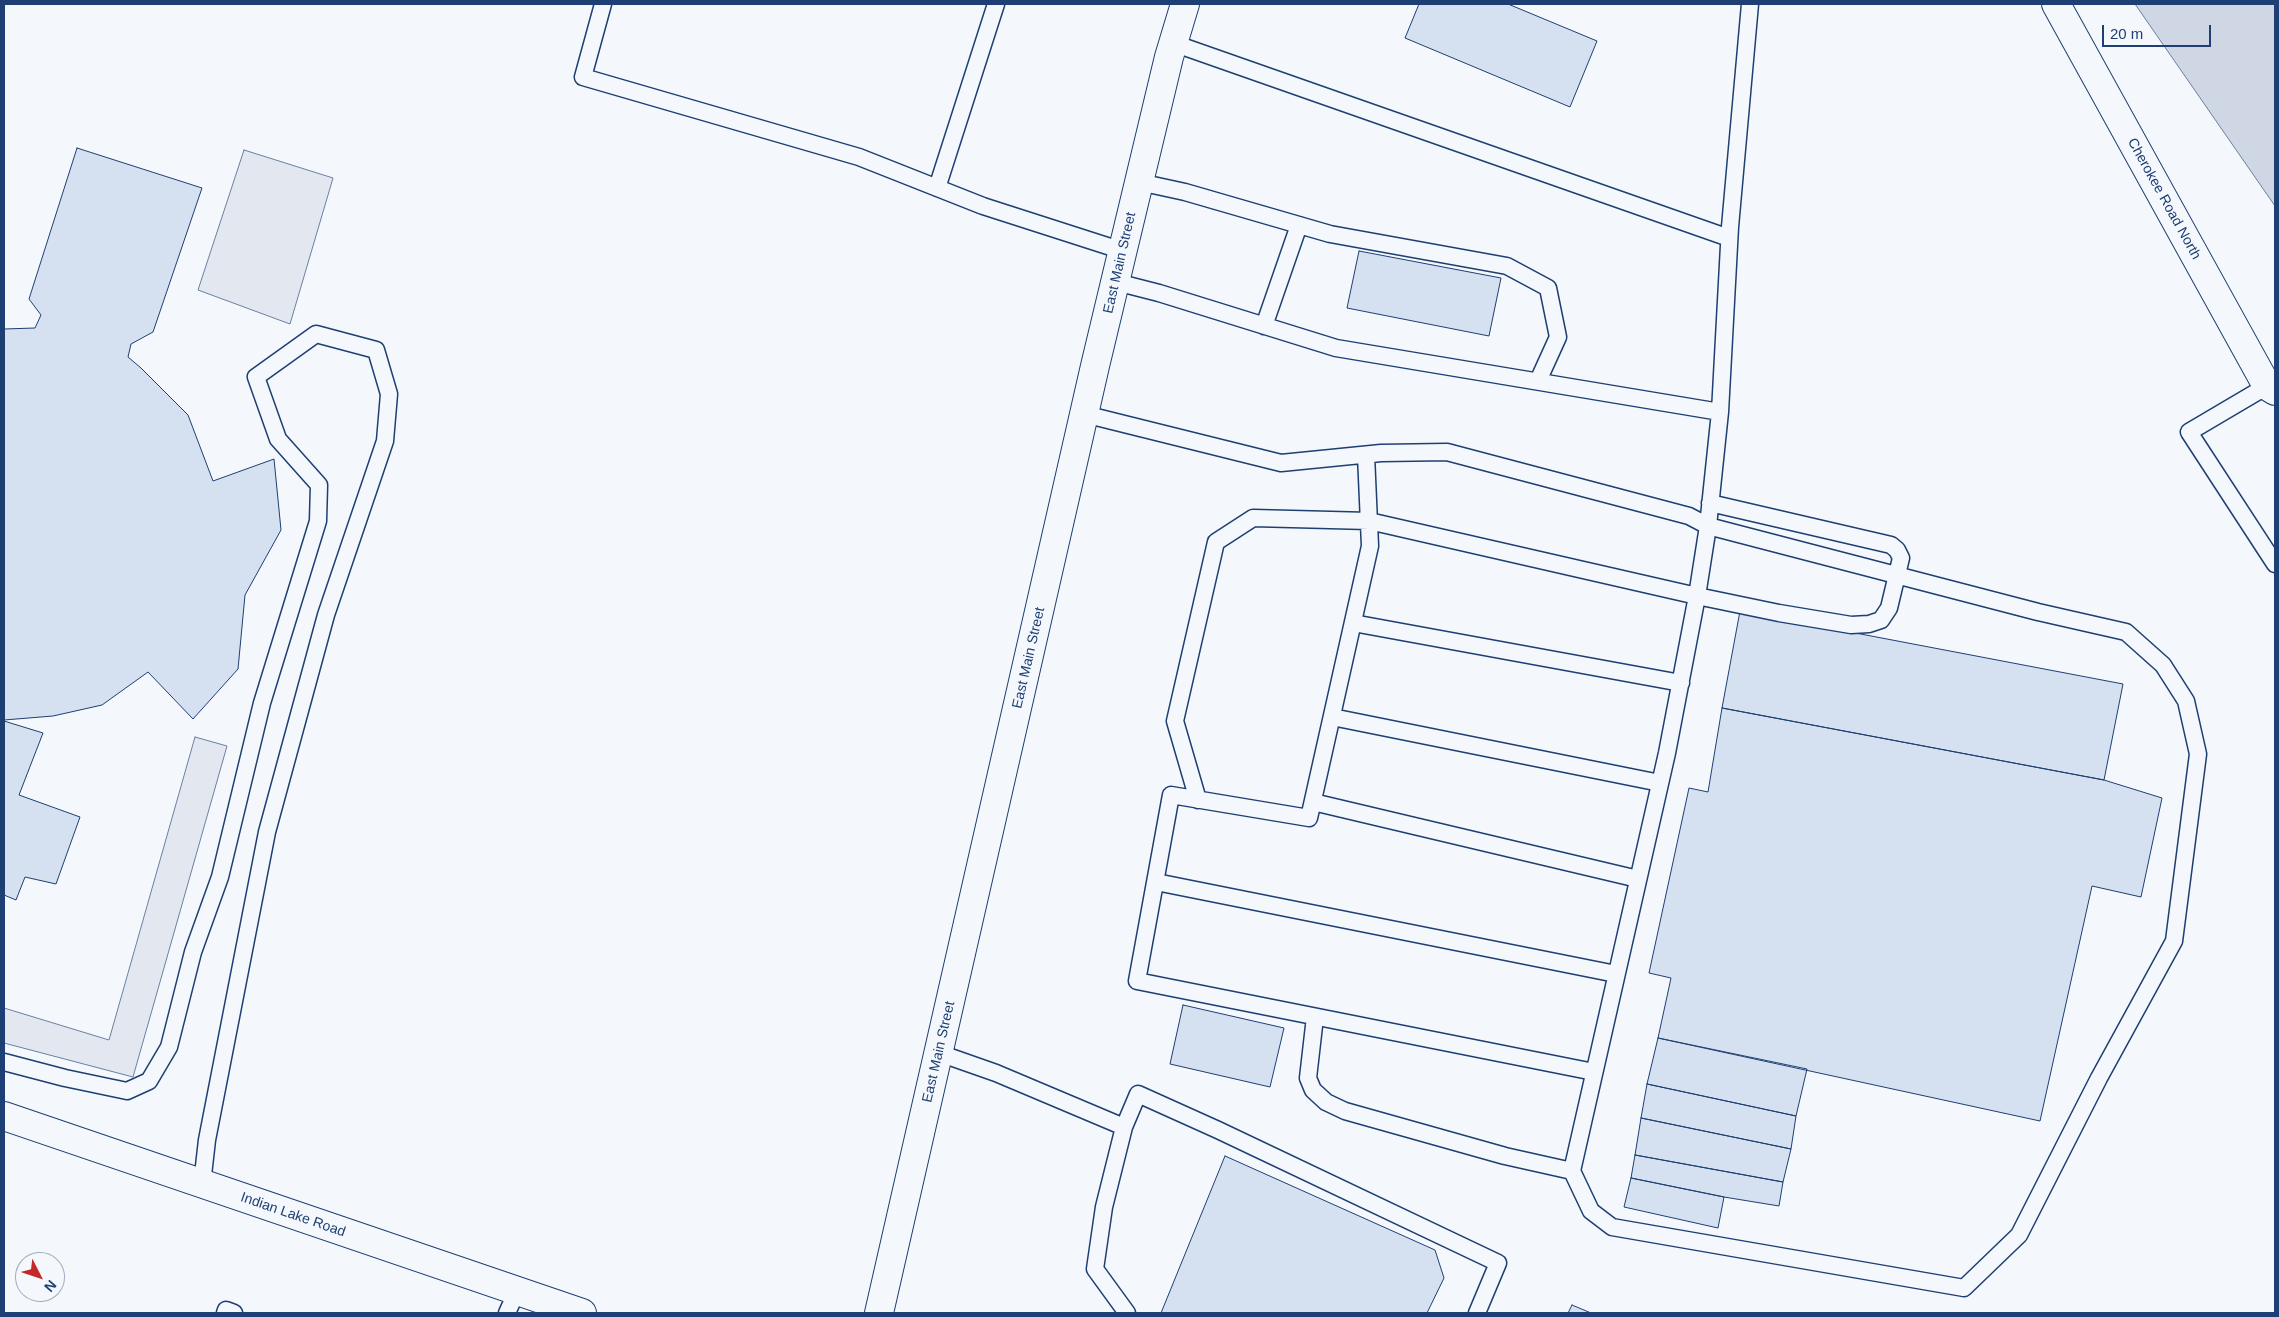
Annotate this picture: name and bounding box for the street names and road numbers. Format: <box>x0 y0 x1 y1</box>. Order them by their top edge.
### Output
street label: Cherokee Road North <box>2124 135 2204 263</box>
street label: East Main Street <box>1100 211 1140 315</box>
street label: East Main Street <box>1009 606 1049 710</box>
street label: East Main Street <box>919 1000 959 1104</box>
street label: Indian Lake Road <box>238 1189 348 1241</box>

